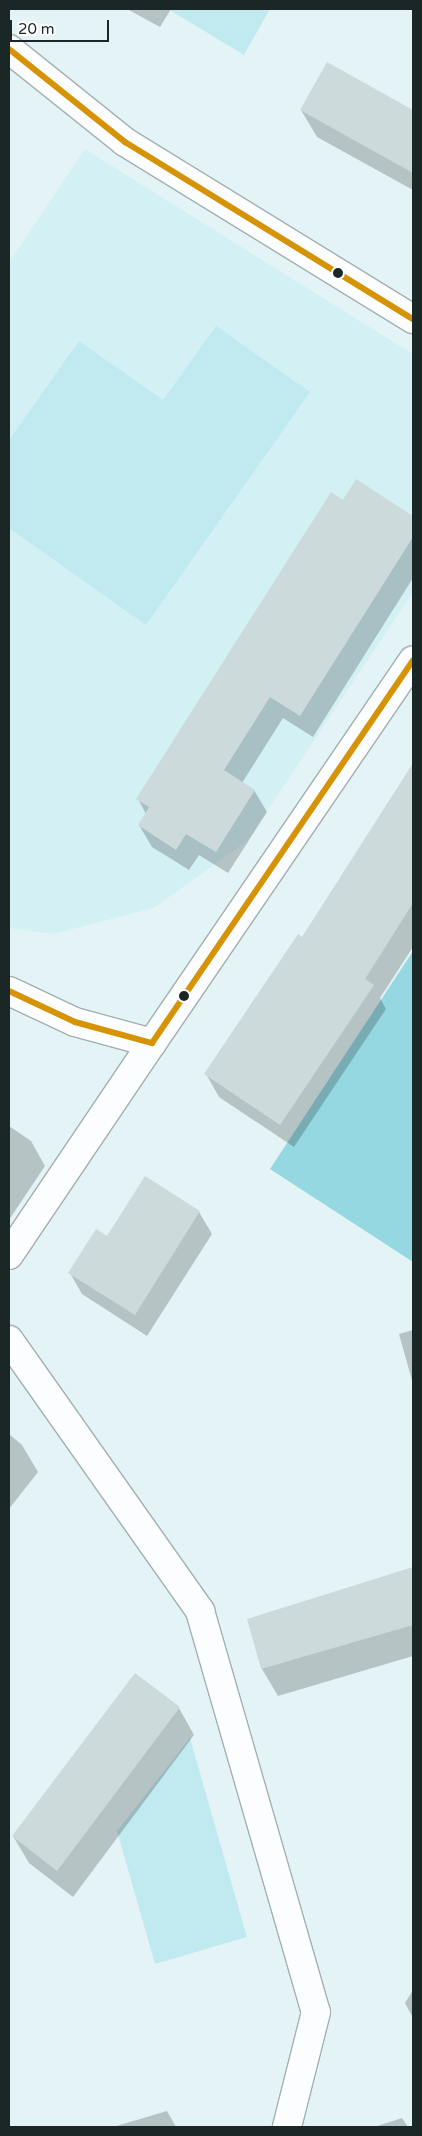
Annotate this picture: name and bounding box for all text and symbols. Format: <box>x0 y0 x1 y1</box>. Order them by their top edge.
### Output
scale bar <box>12 10 111 42</box>
text: 20 m <box>18 20 55 38</box>
unlabelled marker <box>333 268 343 278</box>
unlabelled marker <box>179 991 189 1001</box>

